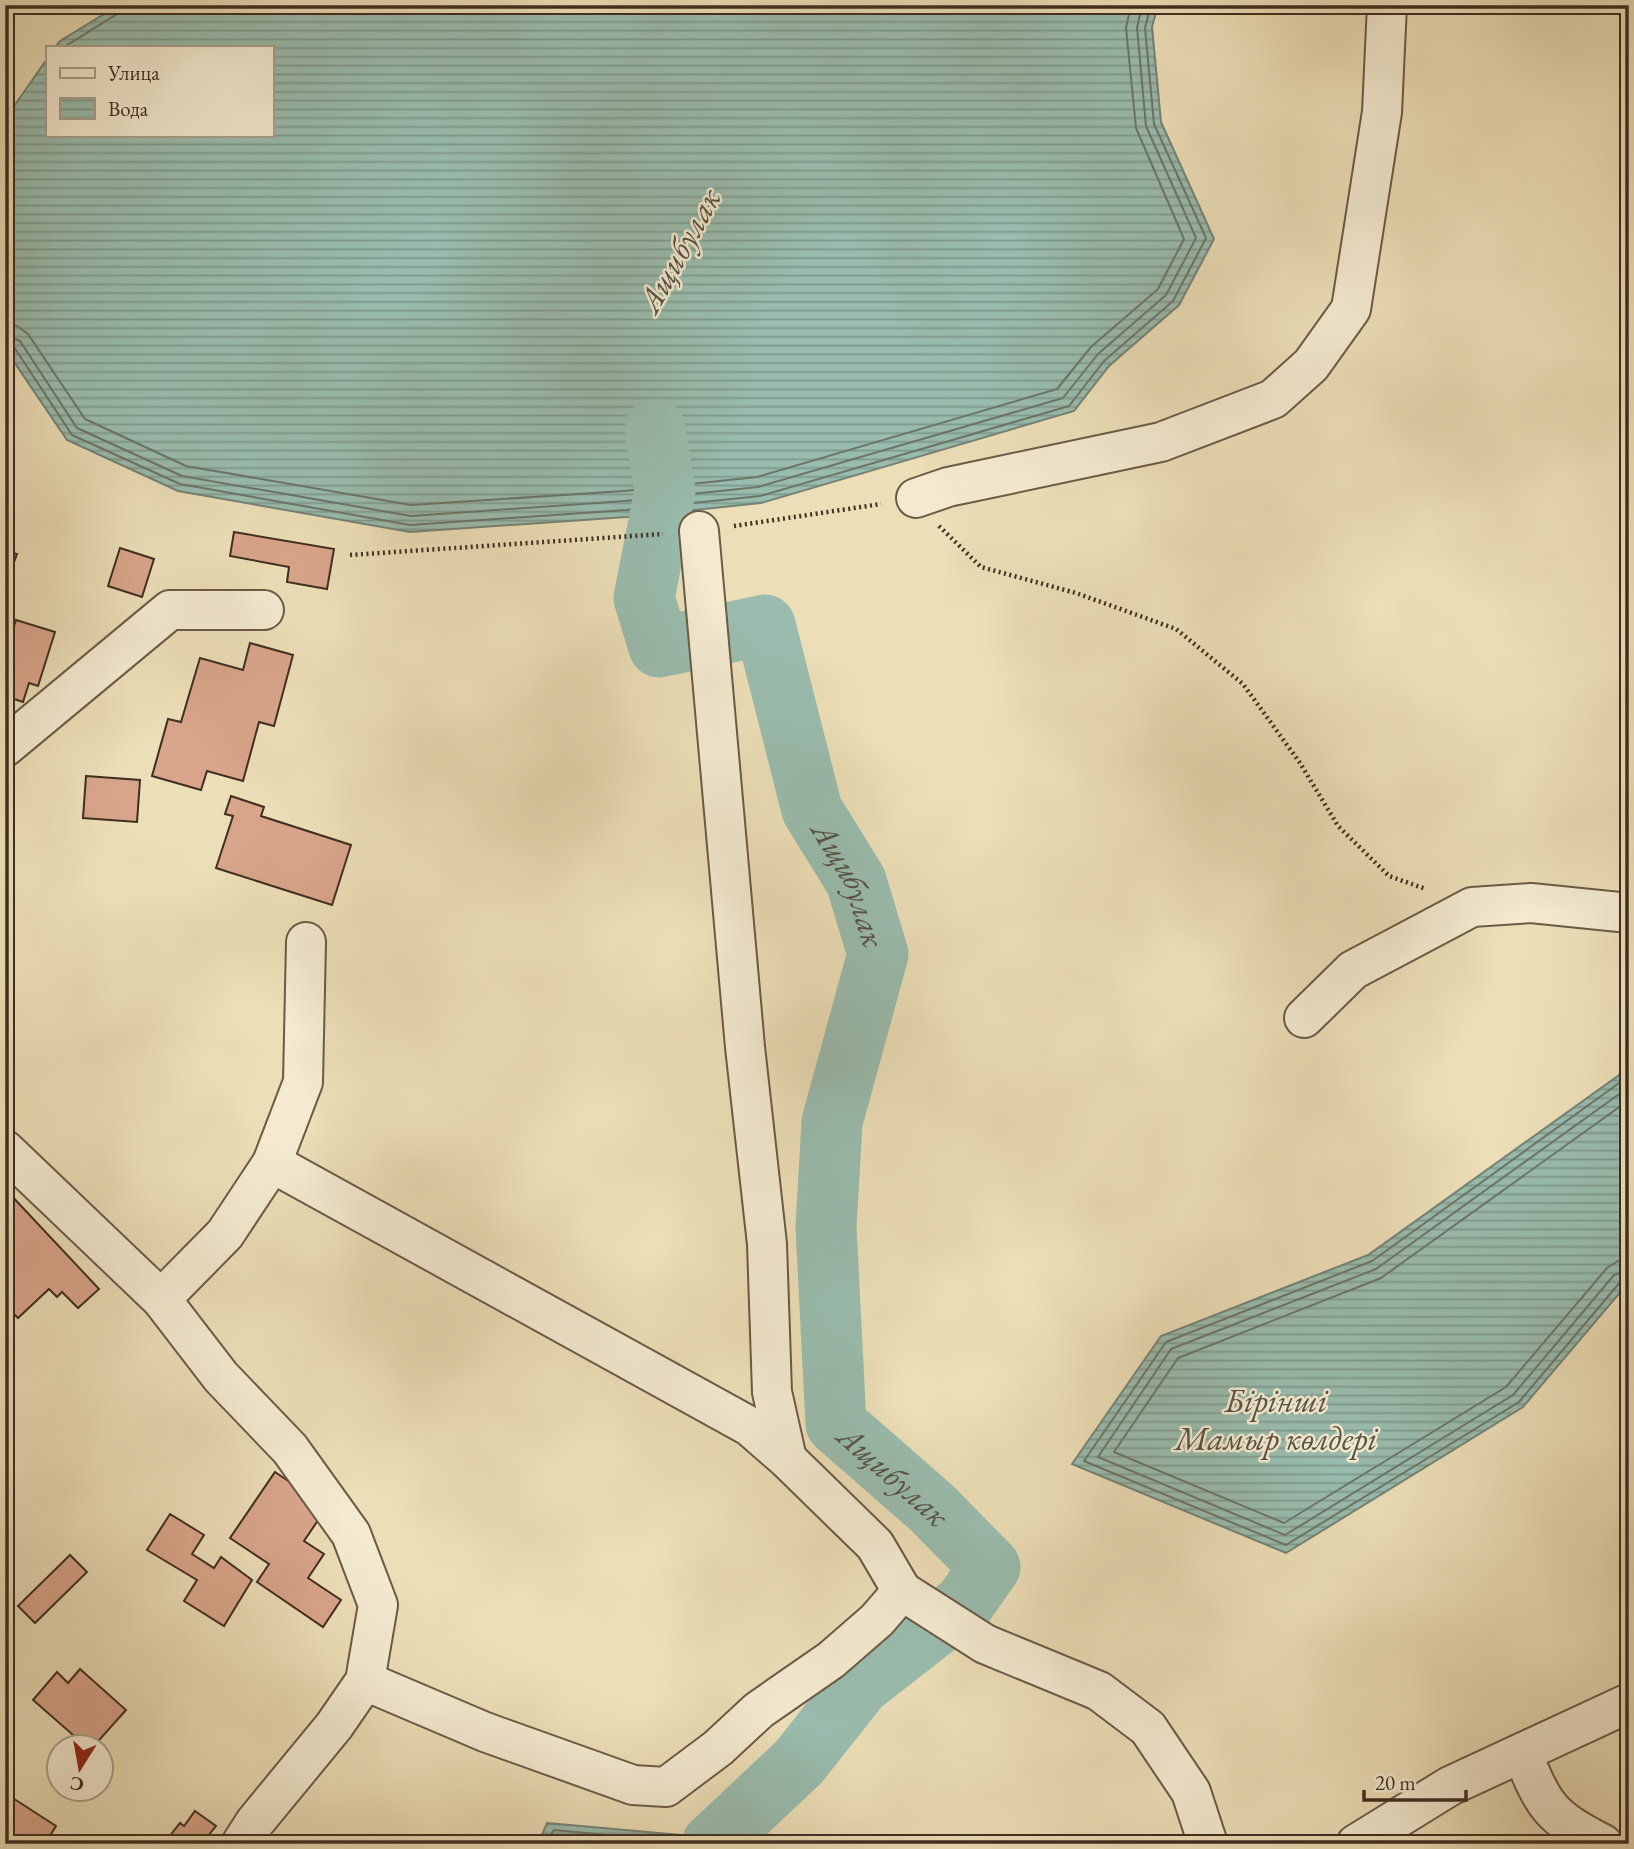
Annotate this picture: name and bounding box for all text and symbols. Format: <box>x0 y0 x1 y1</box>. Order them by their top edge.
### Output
legend <box>46 46 273 136</box>
text: Улица <box>107 59 160 86</box>
text: Вода <box>108 95 149 122</box>
water label: Ащибулак <box>626 180 731 322</box>
water label: Ащибулак <box>801 810 896 953</box>
water label: Бірінші Мамыр көлдері <box>1173 1379 1378 1460</box>
water label: Ащибулак <box>827 1412 960 1536</box>
north arrow <box>46 1734 116 1804</box>
scale bar <box>1364 1758 1466 1802</box>
text: 20 m <box>1375 1769 1416 1796</box>
text: С <box>68 1771 86 1798</box>

